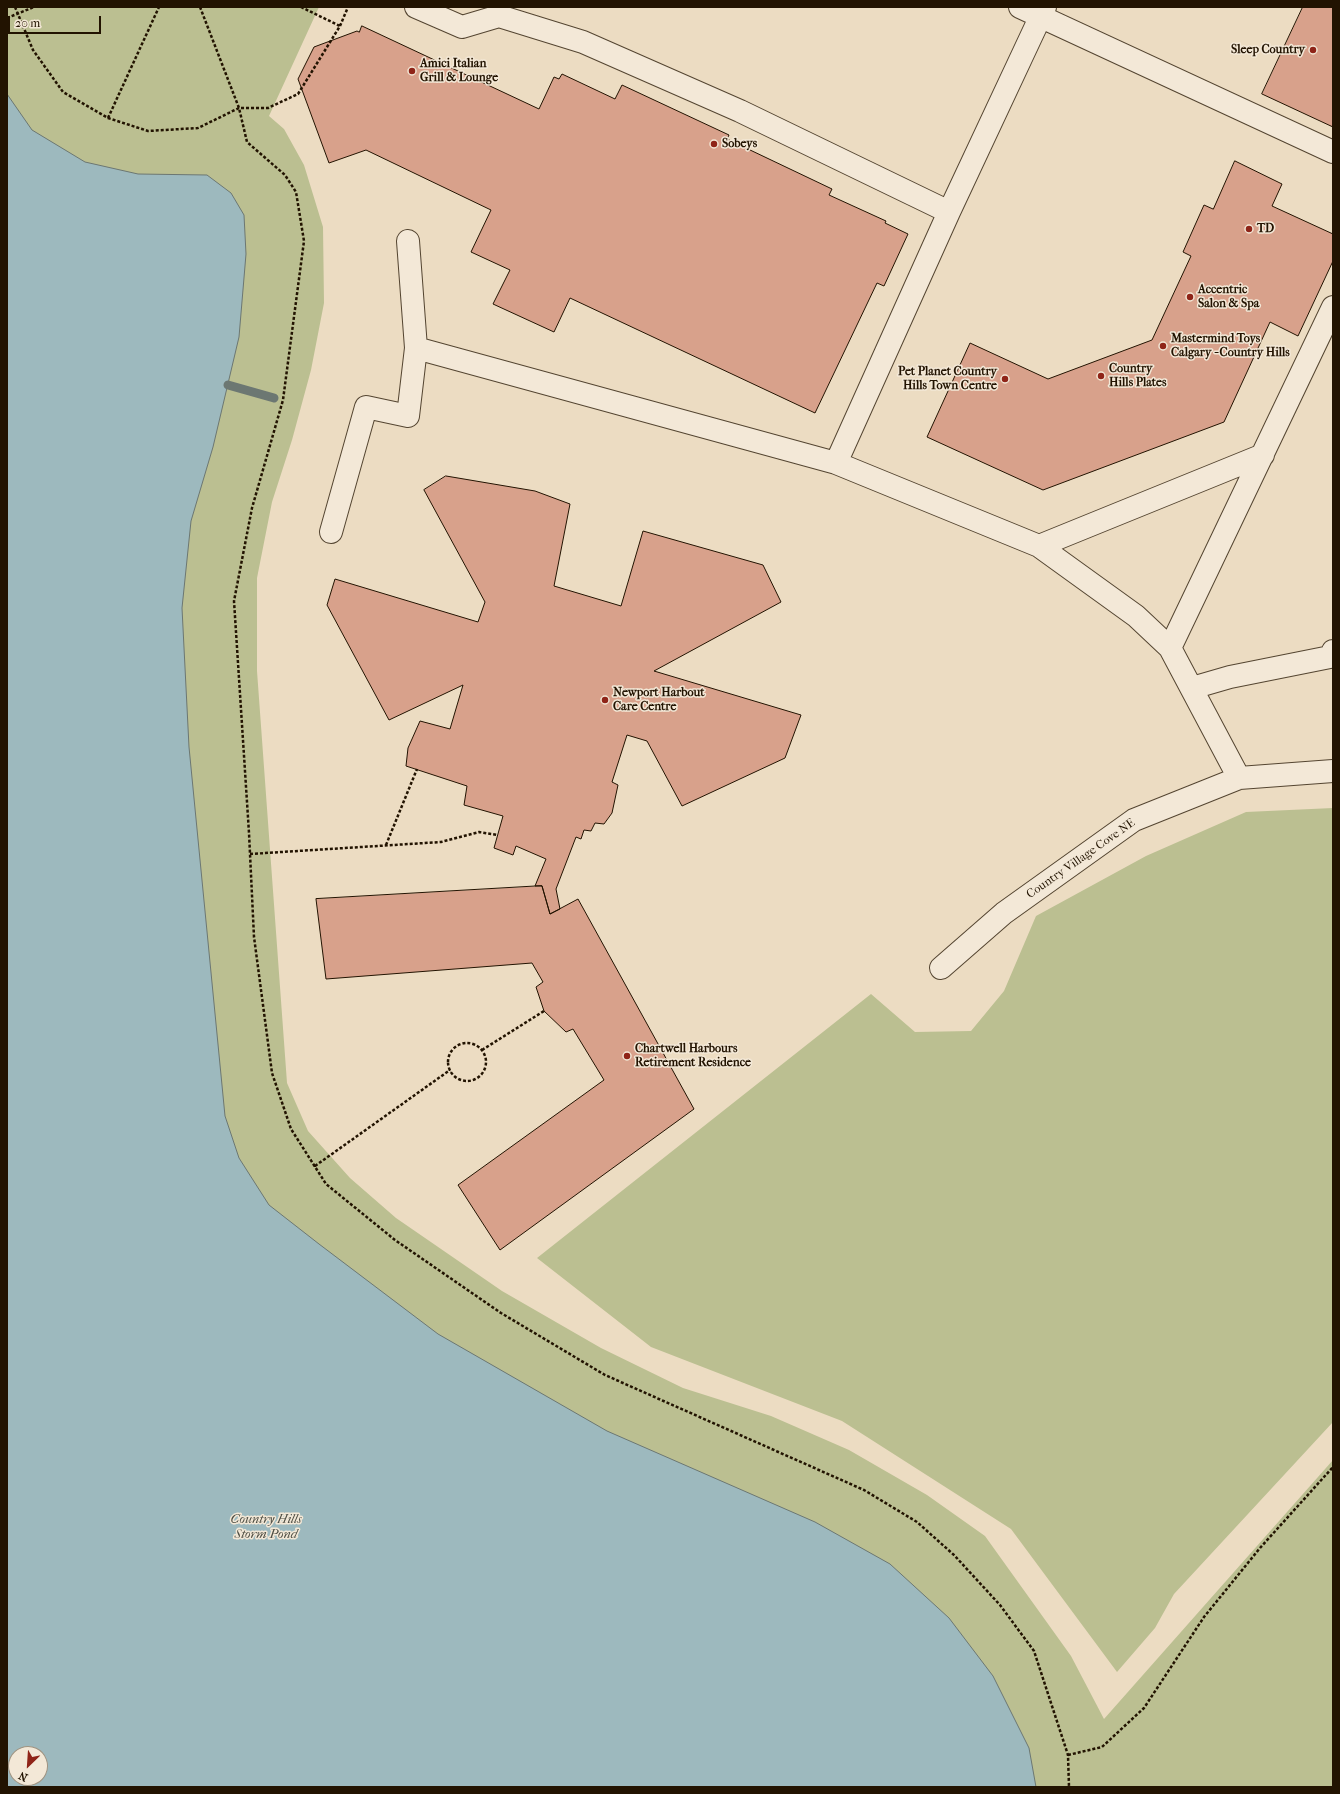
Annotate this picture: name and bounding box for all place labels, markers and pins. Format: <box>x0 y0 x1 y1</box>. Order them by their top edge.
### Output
place label: Sleep Country <box>1231 43 1305 57</box>
marker: Sleep Country <box>1308 45 1318 55</box>
place label: Amici Italian Grill & Lounge <box>420 57 498 85</box>
marker: Amici Italian Grill & Lounge <box>407 66 417 76</box>
place label: Sobeys <box>722 137 757 151</box>
marker: Sobeys <box>709 139 719 149</box>
place label: TD <box>1257 222 1274 236</box>
marker: TD <box>1244 224 1254 234</box>
place label: Accentric Salon & Spa <box>1198 283 1259 311</box>
marker: Accentric Salon & Spa <box>1185 292 1195 302</box>
place label: Mastermind Toys Calgary - Country Hills <box>1171 332 1290 360</box>
marker: Mastermind Toys Calgary - Country Hills <box>1158 341 1168 351</box>
place label: Country Hills Plates <box>1109 362 1166 390</box>
place label: Pet Planet Country Hills Town Centre <box>898 365 997 393</box>
marker: Country Hills Plates <box>1096 371 1106 381</box>
marker: Pet Planet Country Hills Town Centre <box>1000 374 1010 384</box>
place label: Newport Harbout Care Centre <box>613 686 705 714</box>
marker: Newport Harbout Care Centre <box>600 695 610 705</box>
place label: Chartwell Harbours Retirement Residence <box>635 1042 751 1070</box>
marker: Chartwell Harbours Retirement Residence <box>622 1051 632 1061</box>

